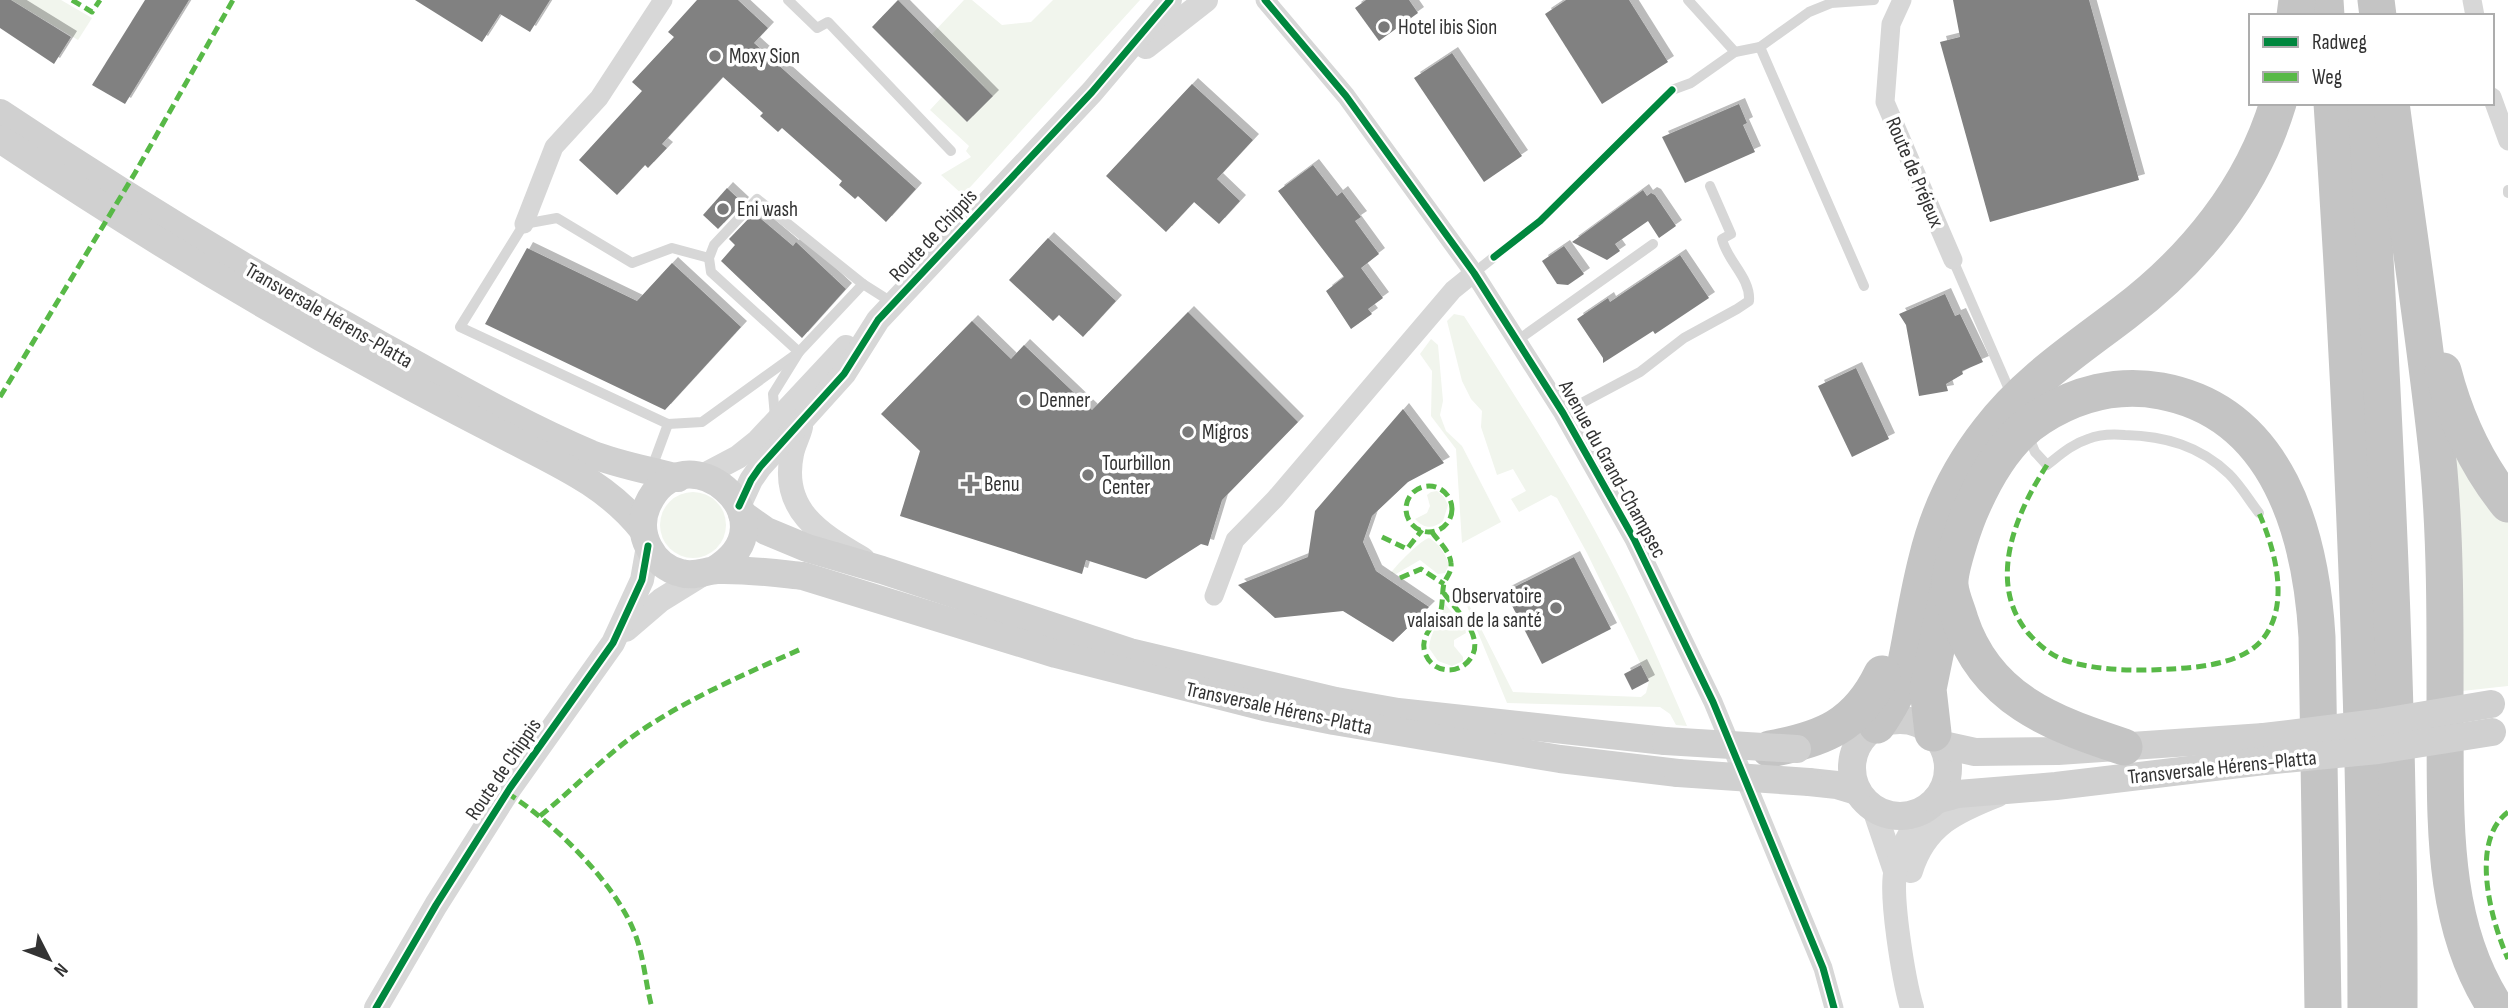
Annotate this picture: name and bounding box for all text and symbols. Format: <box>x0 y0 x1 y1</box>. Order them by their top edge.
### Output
legend <box>2249 14 2494 105</box>
place label: Hotel ibis Sion <box>1398 15 1497 40</box>
marker: Hotel ibis Sion <box>1376 19 1392 35</box>
text: Radweg <box>2312 30 2367 55</box>
place label: Moxy Sion <box>729 44 800 69</box>
marker: Moxy Sion <box>707 48 723 64</box>
text: Weg <box>2312 65 2342 90</box>
street label: Route de Préjeux <box>1880 113 1949 231</box>
street label: Route de Chippis <box>884 184 983 287</box>
place label: Eni wash <box>737 197 798 222</box>
marker: Eni wash <box>715 201 731 217</box>
street label: Transversale Hérens-Platta <box>240 257 417 374</box>
street label: Avenue du Grand-Champsec <box>1553 375 1672 562</box>
place label: Denner <box>1039 388 1090 413</box>
marker: Denner <box>1017 392 1033 408</box>
place label: Migros <box>1202 420 1249 445</box>
marker: Migros <box>1180 424 1196 440</box>
place label: Tourbillon Center <box>1102 451 1171 500</box>
marker: Tourbillon Center <box>1080 467 1096 483</box>
place label: Benu <box>984 472 1020 497</box>
marker: Benu <box>962 476 978 492</box>
place label: Observatoire valaisan de la santé <box>1407 584 1542 633</box>
marker: Observatoire valaisan de la santé <box>1548 600 1564 616</box>
street label: Transversale Hérens-Platta <box>1184 677 1374 740</box>
street label: Route de Chippis <box>460 714 547 825</box>
street label: Transversale Hérens-Platta <box>2126 745 2318 790</box>
north arrow <box>14 924 84 994</box>
text: N <box>49 958 72 981</box>

